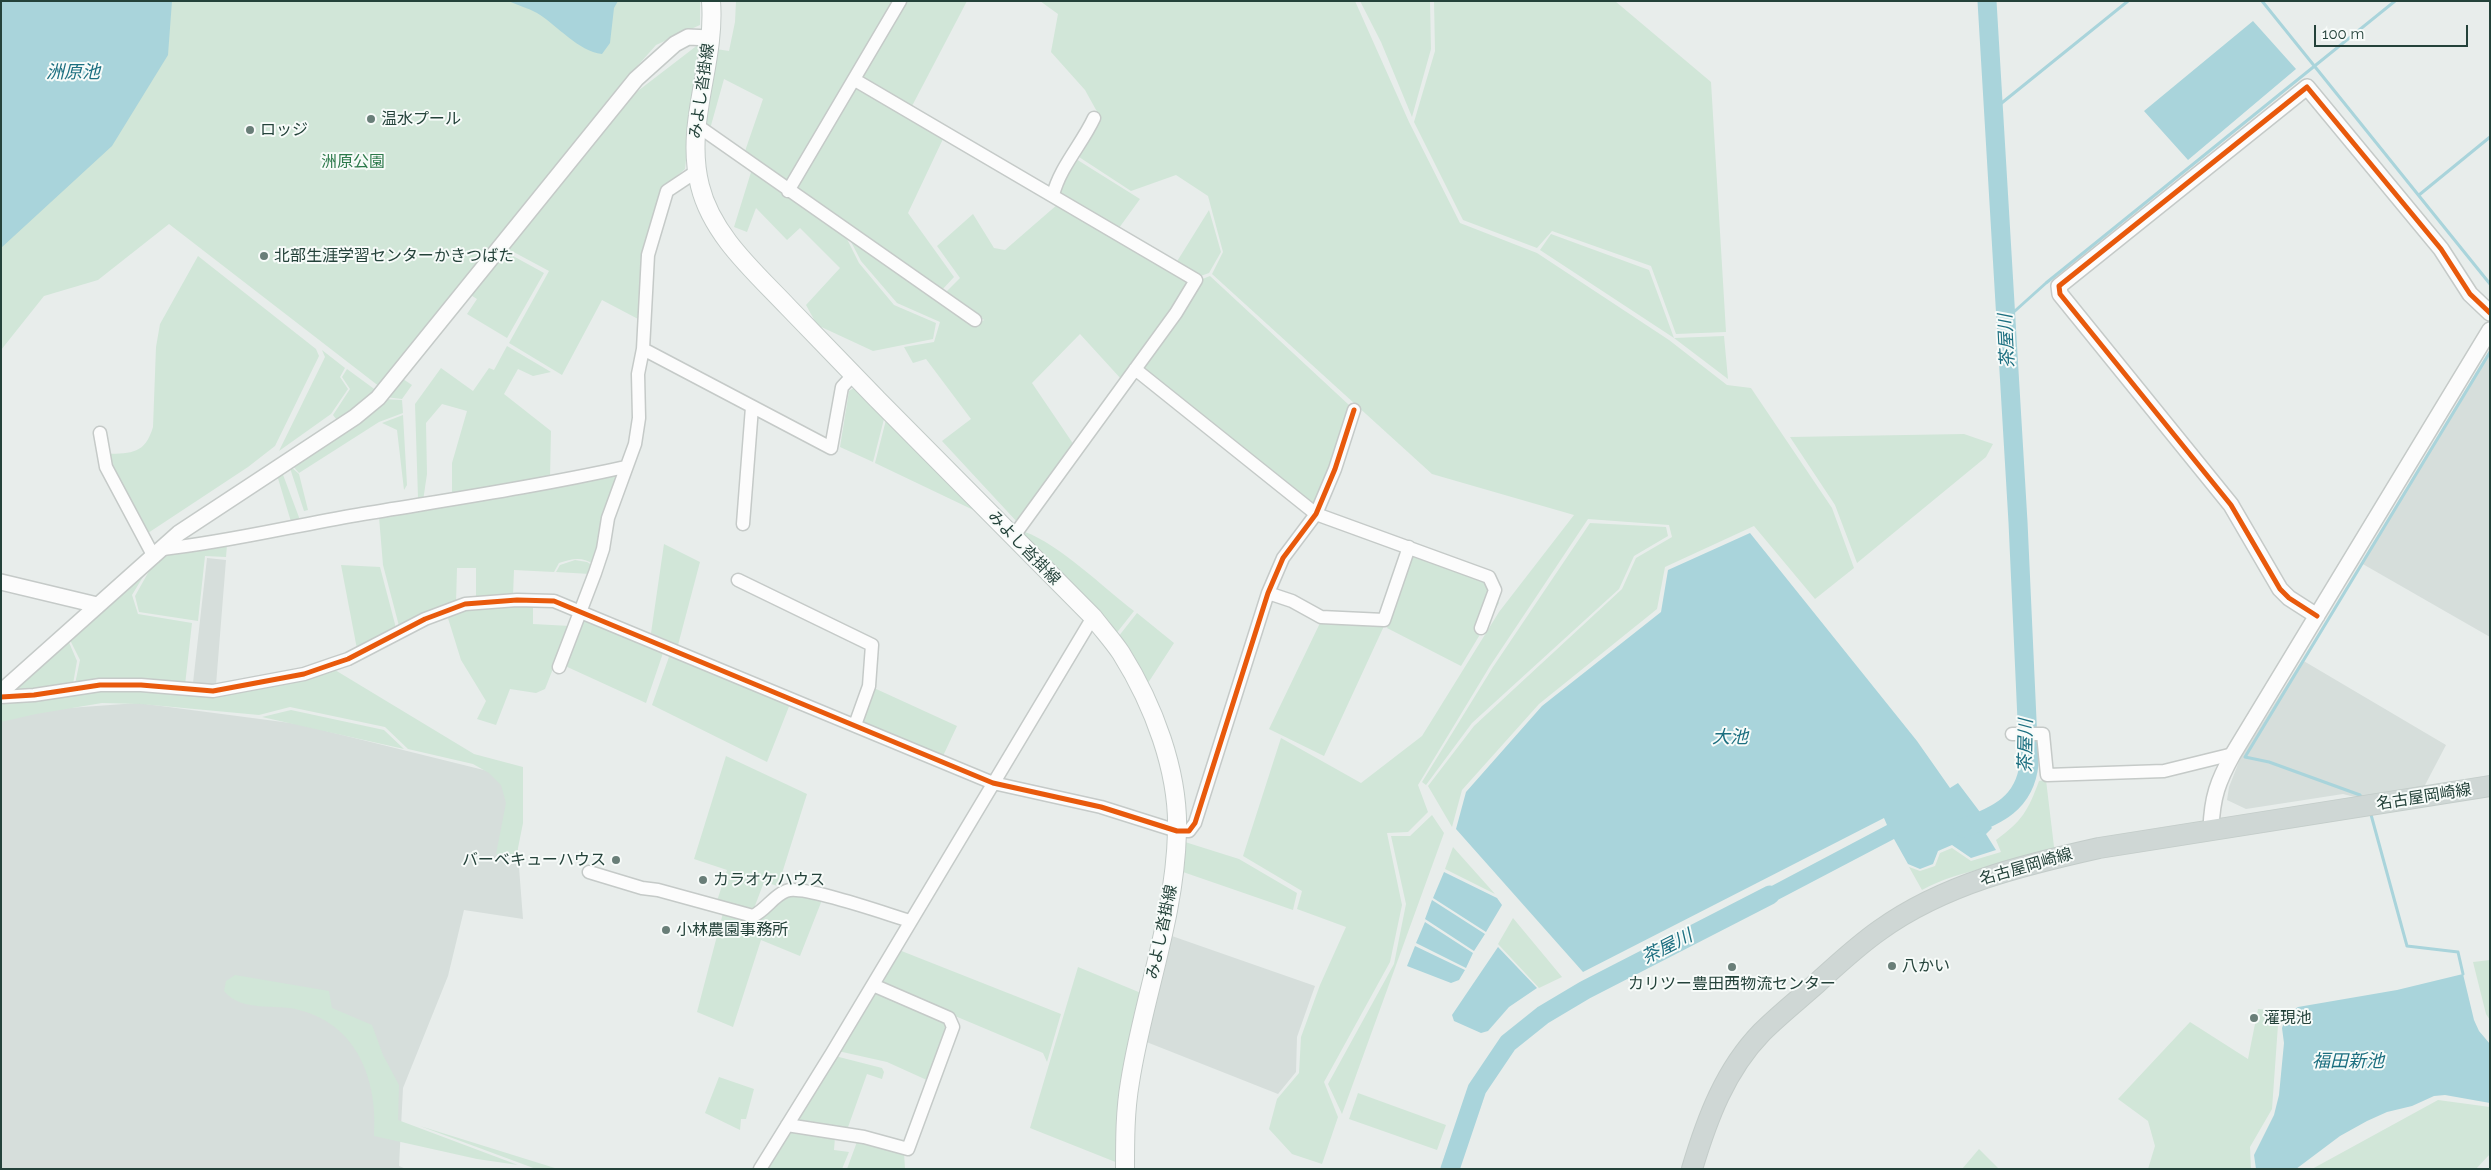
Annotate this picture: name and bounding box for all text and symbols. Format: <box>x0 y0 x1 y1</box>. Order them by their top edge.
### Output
scale bar <box>2316 15 2470 47</box>
text: 100 m <box>2322 25 2364 43</box>
street label: みよし沓掛線 <box>686 42 718 140</box>
water label: 洲原池 <box>46 62 100 84</box>
place label: 温水プール <box>381 109 461 129</box>
marker: 温水プール <box>365 113 377 125</box>
place label: ロッジ <box>260 120 308 140</box>
marker: ロッジ <box>244 124 256 136</box>
park label: 洲原公園 <box>321 152 385 172</box>
place label: 北部生涯学習センターかきつばた <box>274 246 514 266</box>
marker: 北部生涯学習センターかきつばた <box>258 250 270 262</box>
water label: 茶屋川 <box>1995 313 2019 369</box>
street label: みよし沓掛線 <box>984 507 1064 589</box>
water label: 茶屋川 <box>2015 719 2037 773</box>
water label: 大池 <box>1712 727 1748 749</box>
street label: 名古屋岡崎線 <box>2375 780 2473 814</box>
street label: 名古屋岡崎線 <box>1977 845 2075 889</box>
place label: バーベキューハウス <box>462 850 606 870</box>
marker: バーベキューハウス <box>610 854 622 866</box>
place label: カラオケハウス <box>713 870 825 890</box>
marker: カラオケハウス <box>697 874 709 886</box>
street label: みよし沓掛線 <box>1143 883 1181 981</box>
place label: 小林農園事務所 <box>676 920 788 940</box>
marker: 小林農園事務所 <box>660 924 672 936</box>
water label: 茶屋川 <box>1638 925 1696 969</box>
place label: 八かい <box>1902 956 1950 976</box>
marker: 八かい <box>1886 960 1898 972</box>
marker: カリツー豊田西物流センター <box>1726 961 1738 973</box>
place label: カリツー豊田西物流センター <box>1628 974 1836 994</box>
place label: 灌現池 <box>2264 1008 2312 1028</box>
marker: 灌現池 <box>2248 1012 2260 1024</box>
water label: 福田新池 <box>2312 1051 2384 1073</box>

